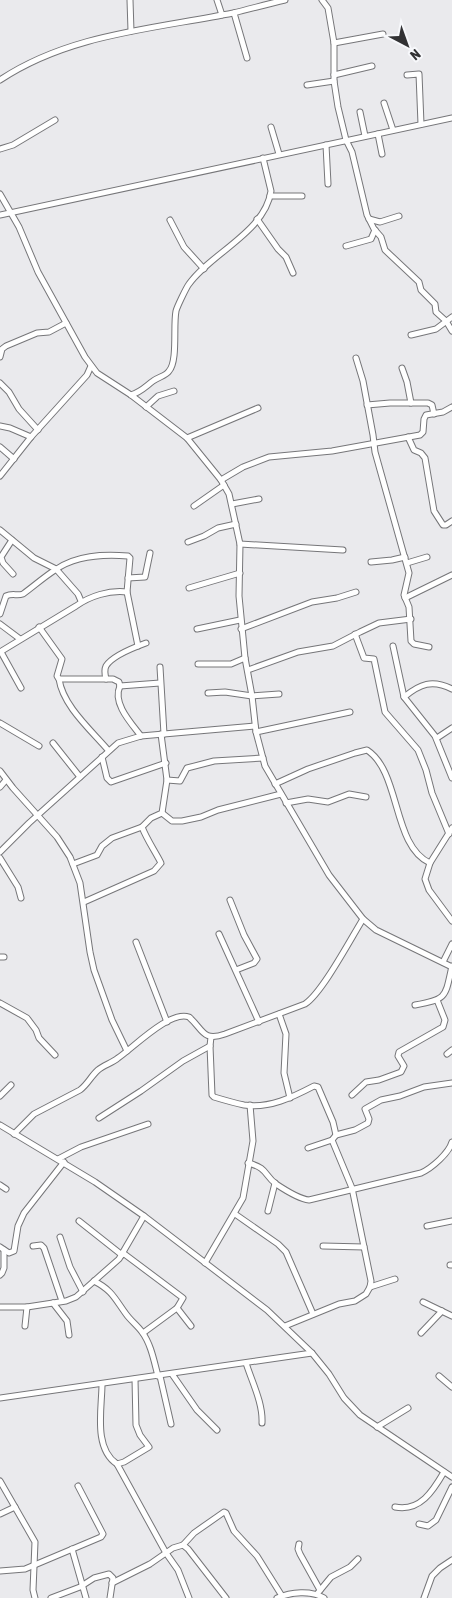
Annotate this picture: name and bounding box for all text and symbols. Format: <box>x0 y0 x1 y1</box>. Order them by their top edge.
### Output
north arrow <box>382 20 432 70</box>
text: N <box>407 46 424 64</box>

